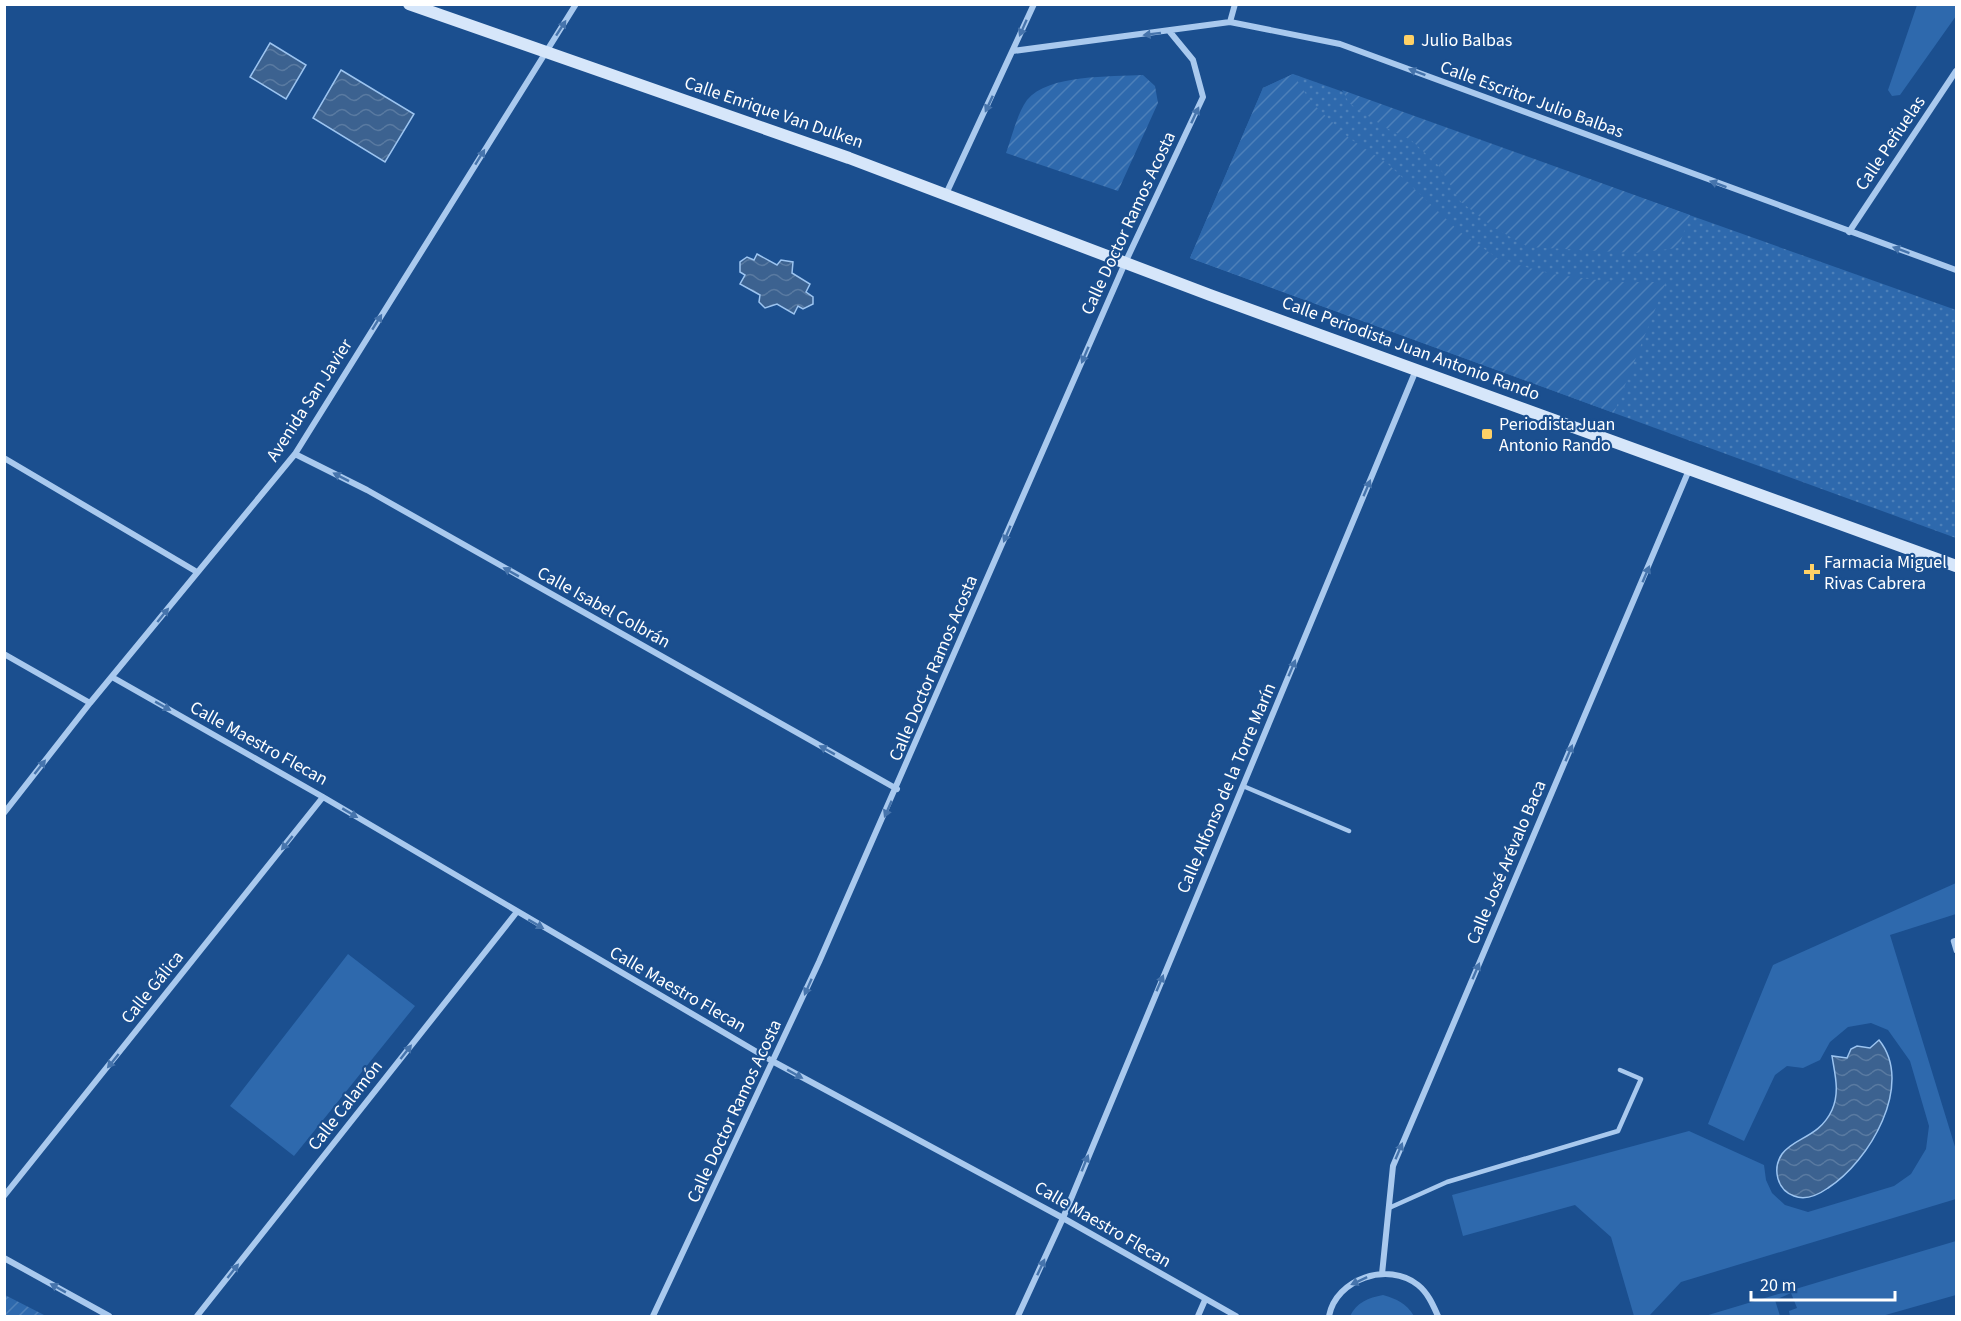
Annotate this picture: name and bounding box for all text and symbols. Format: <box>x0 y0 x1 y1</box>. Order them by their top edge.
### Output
one-way arrow <box>1018 19 1028 37</box>
one-way arrow <box>556 20 567 36</box>
place label: Julio Balbas <box>1421 28 1512 53</box>
one-way arrow <box>1142 29 1161 39</box>
marker: Julio Balbas <box>1402 33 1416 47</box>
street label: Calle Escritor Julio Balbas <box>1437 55 1627 144</box>
one-way arrow <box>1408 67 1426 77</box>
street label: Calle Enrique Van Dulken <box>681 70 867 155</box>
street label: Calle Peñuelas <box>1849 91 1931 196</box>
one-way arrow <box>984 96 993 113</box>
one-way arrow <box>1190 106 1199 123</box>
street label: Calle Doctor Ramos Acosta <box>1075 127 1182 319</box>
one-way arrow <box>474 149 485 165</box>
one-way arrow <box>1709 178 1727 188</box>
one-way arrow <box>1892 245 1910 255</box>
street label: Calle Periodista Juan Antonio Rando <box>1278 290 1543 407</box>
one-way arrow <box>371 314 382 331</box>
street label: Avenida San Javier <box>260 333 359 466</box>
one-way arrow <box>1080 346 1089 364</box>
place label: Periodista Juan Antonio Rando <box>1499 412 1615 458</box>
marker: Periodista Juan Antonio Rando <box>1480 427 1494 441</box>
one-way arrow <box>332 472 349 482</box>
one-way arrow <box>1363 479 1372 497</box>
one-way arrow <box>1002 525 1011 543</box>
place label: Farmacia Miguel Rivas Cabrera <box>1824 550 1947 596</box>
street label: Calle Isabel Colbrán <box>533 560 675 654</box>
one-way arrow <box>1642 565 1651 583</box>
marker: Farmacia Miguel Rivas Cabrera <box>1805 565 1819 579</box>
one-way arrow <box>502 567 519 577</box>
street label: Calle Doctor Ramos Acosta <box>883 571 984 765</box>
one-way arrow <box>156 607 168 622</box>
one-way arrow <box>1288 659 1297 677</box>
street label: Calle Alfonso de la Torre Marín <box>1171 679 1282 897</box>
street label: Calle Maestro Flecan <box>185 695 332 792</box>
one-way arrow <box>154 701 171 711</box>
one-way arrow <box>1564 744 1574 762</box>
one-way arrow <box>819 745 836 755</box>
one-way arrow <box>34 759 46 774</box>
street label: Calle José Arévalo Baca <box>1461 776 1552 948</box>
one-way arrow <box>882 800 892 818</box>
one-way arrow <box>342 808 359 818</box>
one-way arrow <box>281 835 293 850</box>
one-way arrow <box>528 919 545 929</box>
street label: Calle Maestro Flecan <box>605 940 751 1039</box>
street label: Calle Gálica <box>115 946 190 1029</box>
one-way arrow <box>1471 962 1481 980</box>
one-way arrow <box>1156 975 1165 992</box>
one-way arrow <box>803 978 812 995</box>
street label: Calle Doctor Ramos Acosta <box>681 1015 788 1207</box>
one-way arrow <box>400 1044 413 1060</box>
one-way arrow <box>107 1053 119 1068</box>
street label: Calle Calamón <box>302 1055 389 1156</box>
one-way arrow <box>787 1069 804 1079</box>
one-way arrow <box>1395 1142 1404 1159</box>
one-way arrow <box>1080 1154 1090 1172</box>
street label: Calle Maestro Flecan <box>1030 1175 1176 1274</box>
one-way arrow <box>1036 1259 1045 1276</box>
one-way arrow <box>227 1263 239 1278</box>
scale bar <box>1751 1264 1895 1302</box>
text: 20 m <box>1760 1273 1796 1298</box>
one-way arrow <box>1350 1277 1367 1286</box>
one-way arrow <box>49 1283 66 1293</box>

